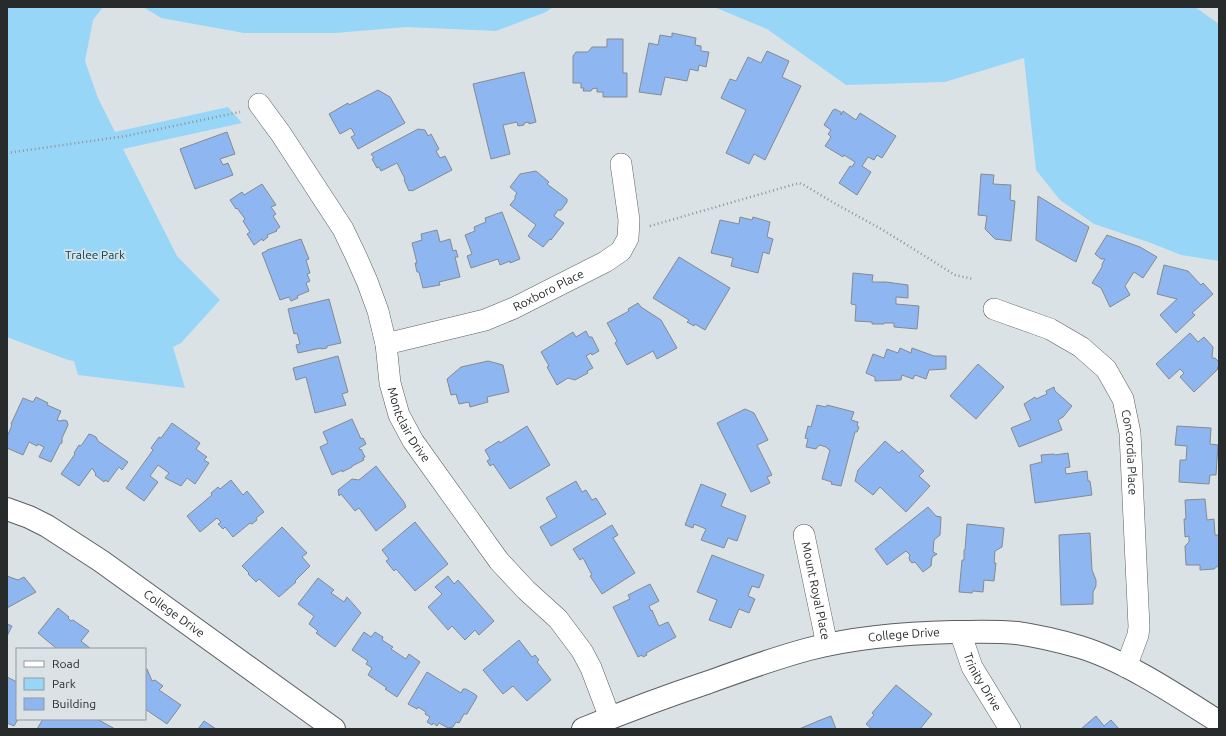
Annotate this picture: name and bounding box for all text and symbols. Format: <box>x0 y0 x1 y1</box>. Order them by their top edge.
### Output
park label: Tralee Park <box>65 248 125 261</box>
street label: Roxboro Place <box>511 267 586 313</box>
street label: Montclair Drive <box>385 386 433 464</box>
street label: Concordia Place <box>1119 408 1140 495</box>
street label: Mount Royal Place <box>800 541 833 641</box>
street label: College Drive <box>141 587 207 640</box>
street label: College Drive <box>867 625 940 644</box>
legend <box>16 648 146 720</box>
street label: Trinity Drive <box>962 651 1004 713</box>
text: Road <box>52 657 80 670</box>
text: Park <box>52 677 76 690</box>
text: Building <box>52 697 96 710</box>

